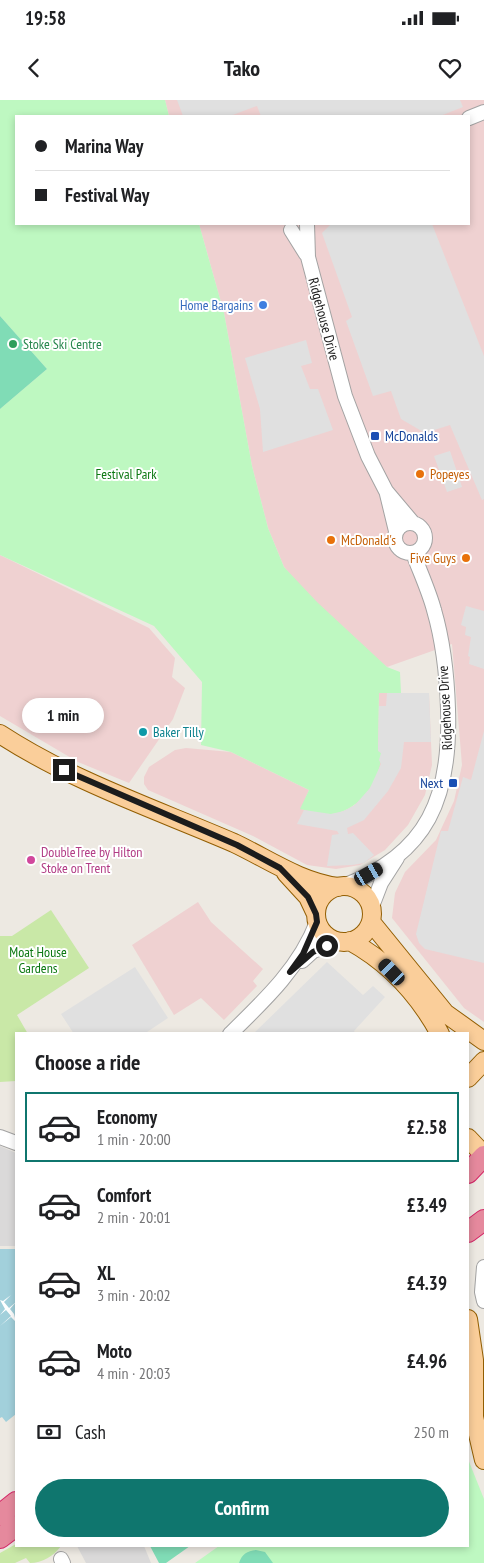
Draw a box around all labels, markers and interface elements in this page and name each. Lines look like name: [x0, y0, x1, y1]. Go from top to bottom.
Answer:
text: 19:58: [25, 6, 66, 30]
icon: back: [20, 54, 48, 82]
text: Tako: [224, 54, 260, 82]
icon: heart: [436, 54, 464, 82]
text: Marina Way: [65, 134, 143, 158]
text: Festival Way: [65, 183, 149, 207]
street label: Ridgehouse Drive: [304, 276, 344, 363]
place label: Home Bargains: [180, 296, 253, 314]
marker: Home Bargains: [257, 299, 269, 311]
place label: Stoke Ski Centre: [23, 335, 102, 353]
marker: Stoke Ski Centre: [7, 338, 19, 350]
place label: McDonalds: [385, 427, 438, 445]
marker: McDonalds: [369, 430, 381, 442]
park label: Festival Park: [95, 465, 157, 483]
place label: Popeyes: [430, 465, 470, 483]
marker: Popeyes: [414, 468, 426, 480]
place label: McDonald's: [341, 531, 396, 549]
marker: McDonald's: [325, 534, 337, 546]
place label: Five Guys: [410, 549, 456, 567]
marker: Five Guys: [460, 552, 472, 564]
street label: Ridgehouse Drive: [434, 665, 456, 751]
callout: 1 min: [23, 698, 105, 732]
text: 1 min: [47, 705, 79, 725]
place label: Baker Tilly: [153, 723, 205, 741]
marker: Baker Tilly: [137, 726, 149, 738]
route end: [53, 759, 75, 781]
place label: Next: [420, 774, 443, 792]
marker: Next: [447, 777, 459, 789]
place label: DoubleTree by Hilton Stoke on Trent: [41, 843, 142, 877]
marker: DoubleTree by Hilton Stoke on Trent: [25, 854, 37, 866]
car: [352, 860, 385, 888]
route start: [316, 935, 338, 957]
park label: Moat House Gardens: [9, 943, 67, 977]
car: [376, 956, 407, 988]
text: Choose a ride: [35, 1048, 140, 1076]
icon: car: [37, 1105, 82, 1150]
text: Economy: [97, 1105, 157, 1129]
text: £2.58: [407, 1115, 447, 1139]
text: 1 min · 20:00: [97, 1129, 171, 1149]
icon: car: [37, 1183, 82, 1228]
text: Comfort: [97, 1183, 151, 1207]
text: £3.49: [407, 1193, 447, 1217]
text: 2 min · 20:01: [97, 1207, 171, 1227]
icon: car: [37, 1261, 82, 1306]
text: XL: [97, 1261, 115, 1285]
text: £4.39: [407, 1271, 447, 1295]
text: 3 min · 20:02: [97, 1285, 171, 1305]
icon: car: [37, 1339, 82, 1384]
text: Moto: [97, 1339, 132, 1363]
text: £4.96: [407, 1349, 447, 1373]
text: 4 min · 20:03: [97, 1363, 171, 1383]
icon: cash: [35, 1418, 63, 1446]
text: Cash: [75, 1420, 106, 1444]
text: 250 m: [414, 1422, 449, 1442]
button: Confirm: [35, 1479, 449, 1537]

